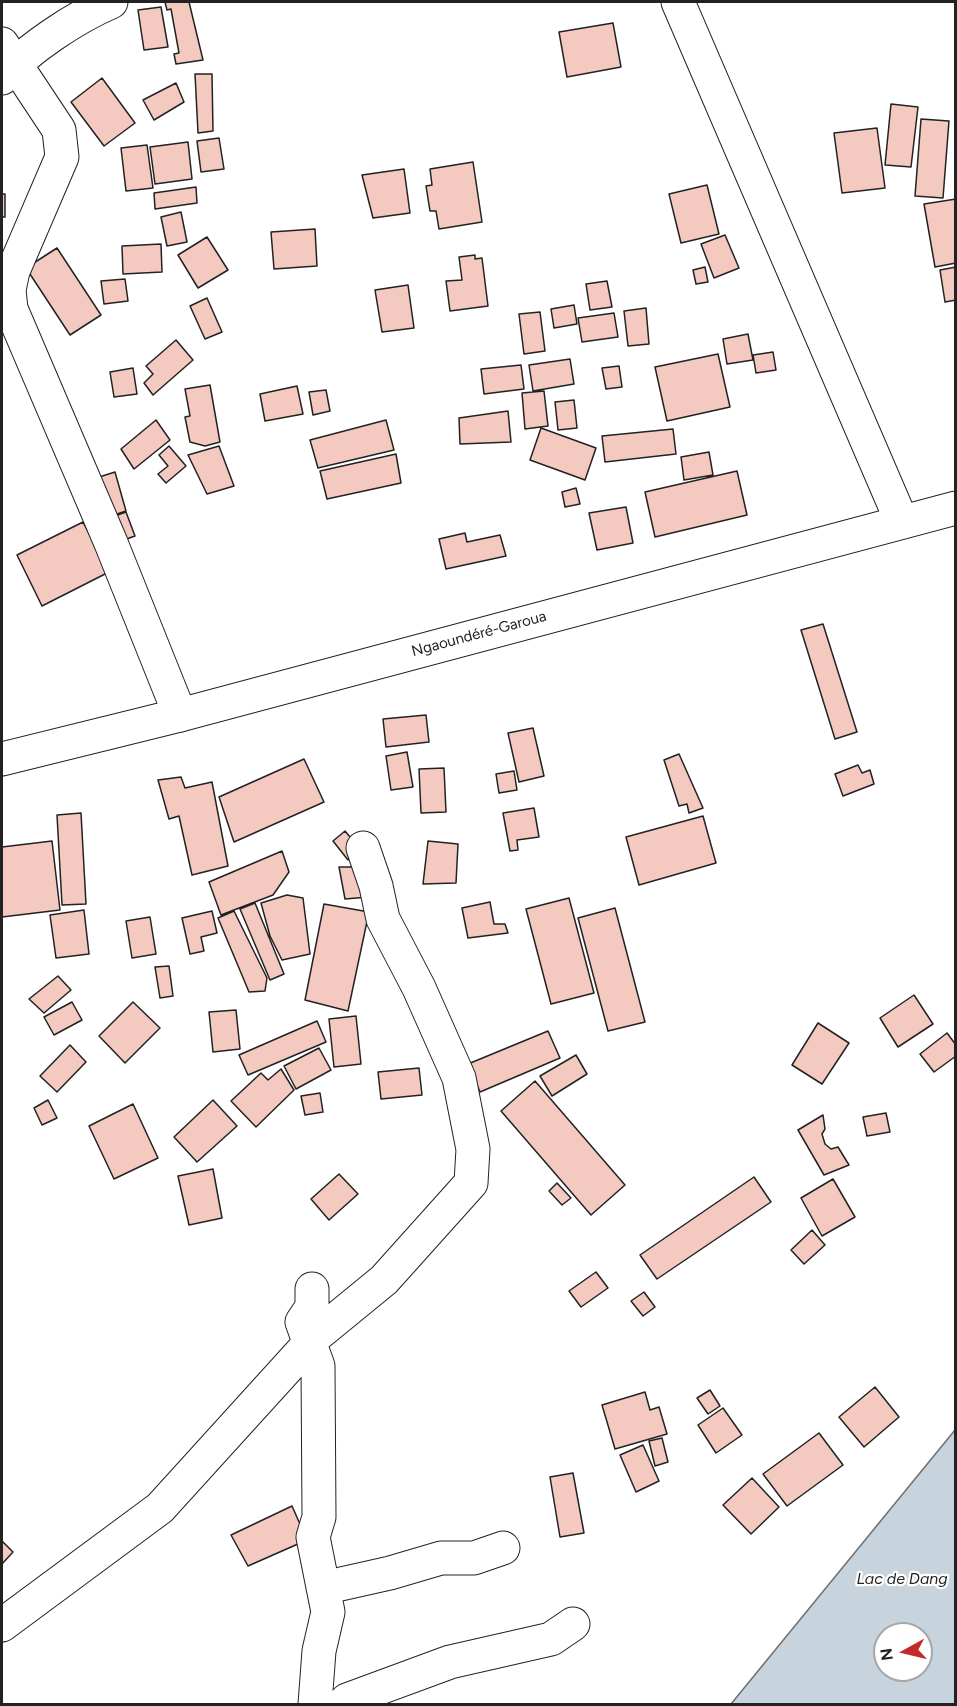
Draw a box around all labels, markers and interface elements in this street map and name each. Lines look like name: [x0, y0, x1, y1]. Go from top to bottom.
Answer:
street label: Ngaoundéré-Garoua: [410, 607, 548, 661]
water label: Lac de Dang: [856, 1569, 948, 1589]
north arrow: [873, 1622, 933, 1682]
text: N: [876, 1647, 897, 1662]

